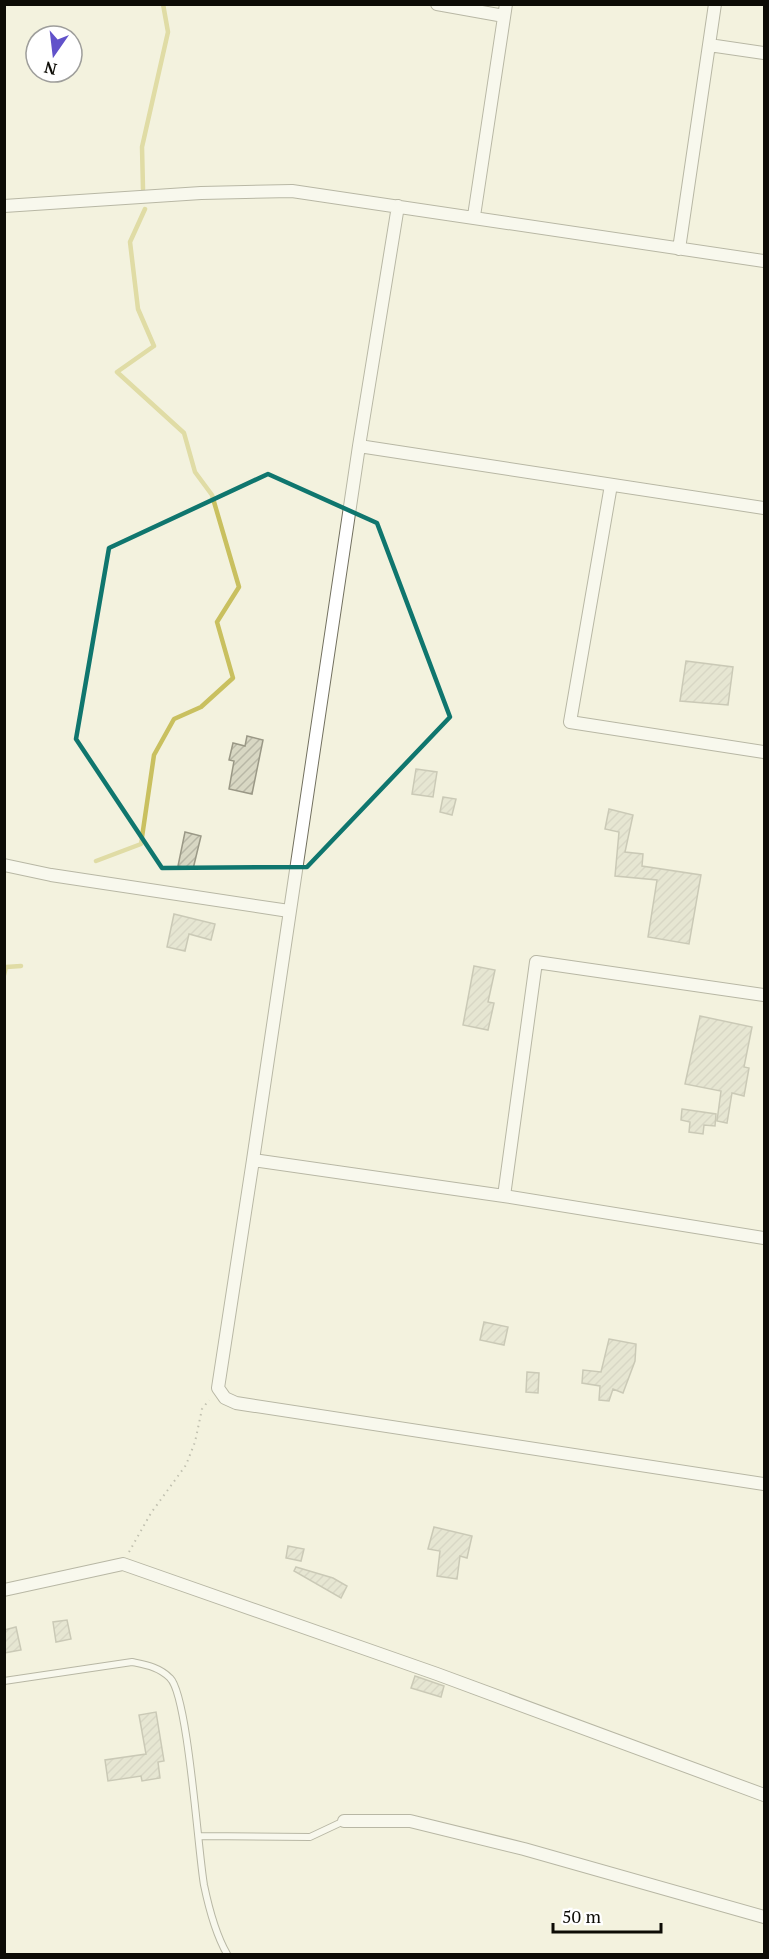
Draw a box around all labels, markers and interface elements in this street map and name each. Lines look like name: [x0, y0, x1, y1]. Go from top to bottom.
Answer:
north arrow: [24, 24, 84, 84]
text: N: [42, 56, 59, 81]
scale bar: [553, 1896, 661, 1934]
text: 50 m: [562, 1904, 602, 1928]

